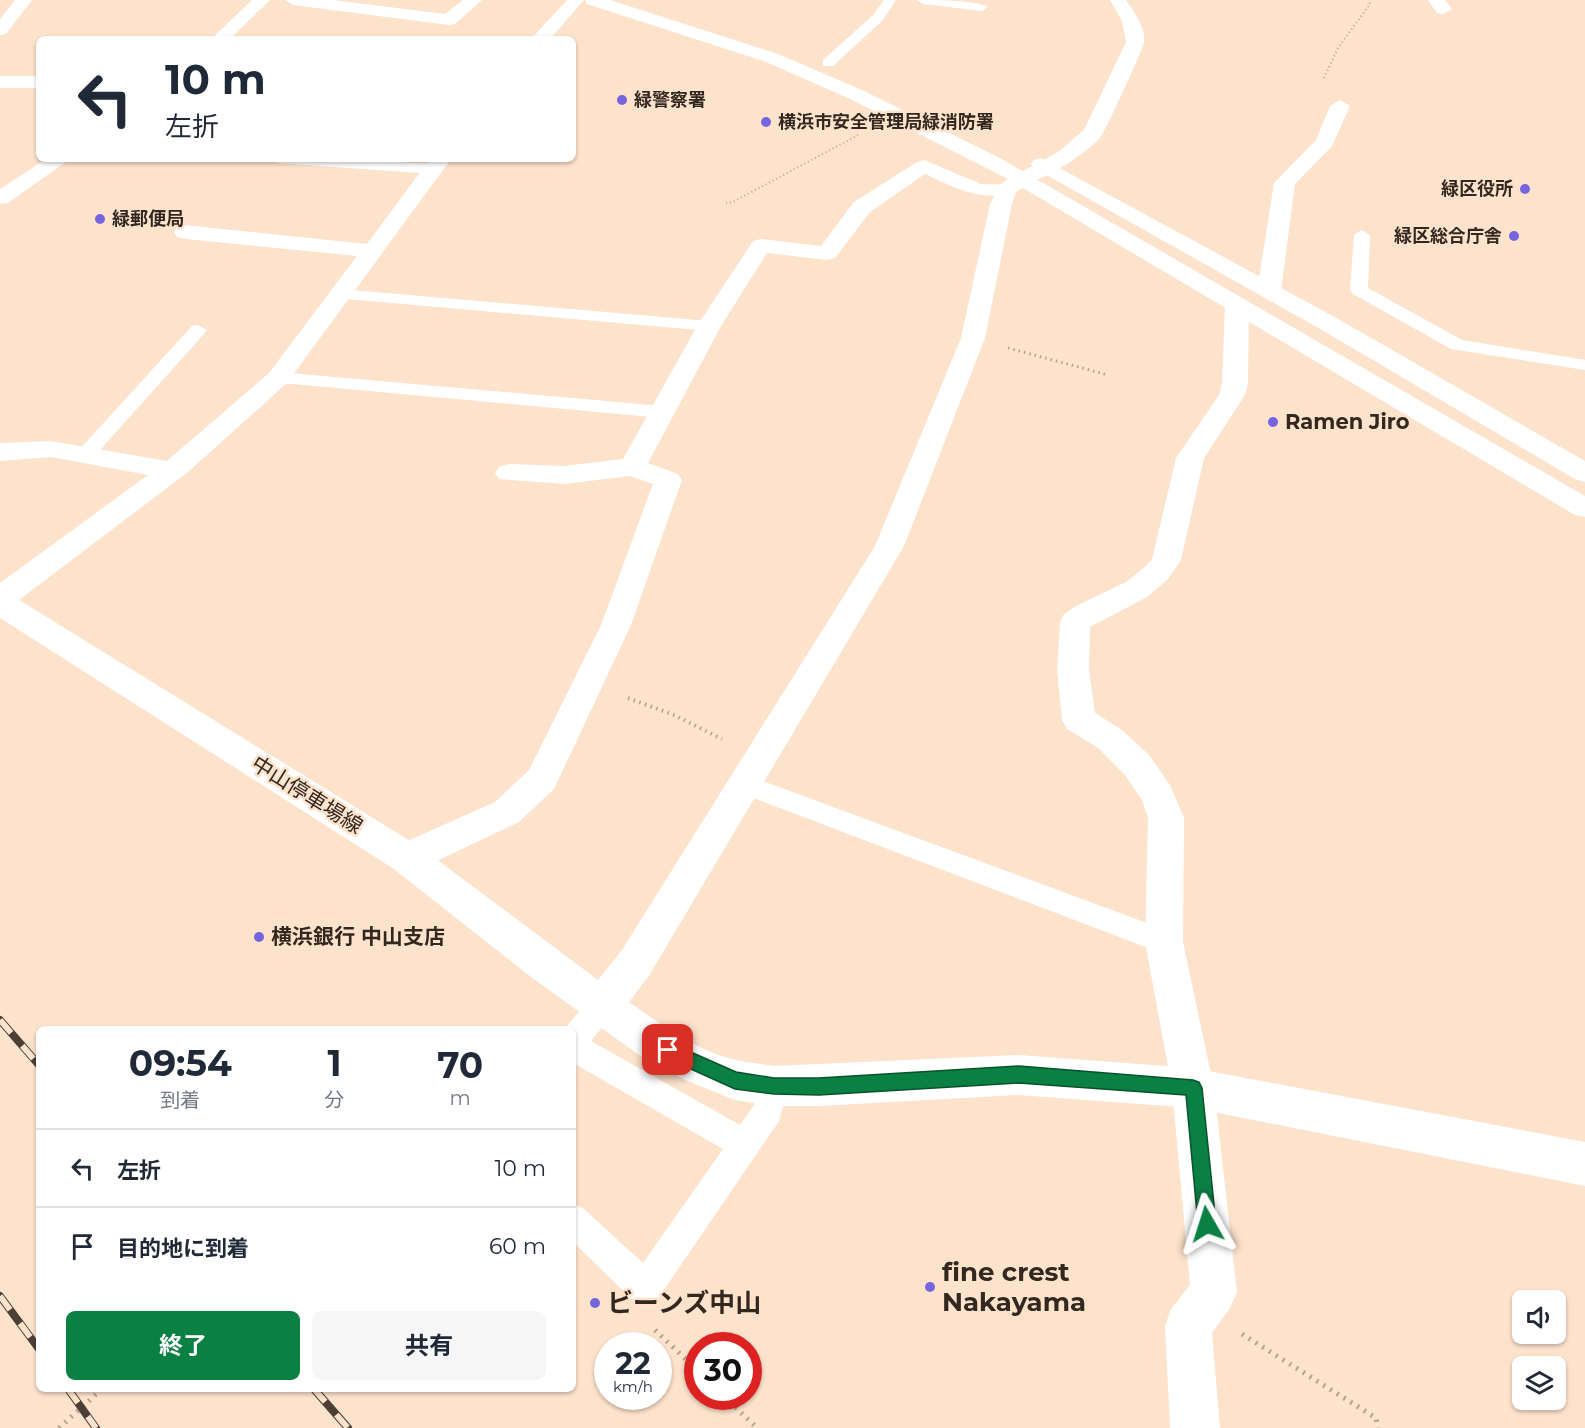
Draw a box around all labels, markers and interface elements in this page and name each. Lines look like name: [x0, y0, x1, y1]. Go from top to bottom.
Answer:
text: 10 m: [165, 53, 266, 105]
icon: left: [66, 60, 144, 138]
place label: 緑警察署: [634, 89, 706, 111]
marker: 緑警察署: [615, 93, 629, 107]
text: 左折: [165, 110, 219, 143]
place label: 横浜市安全管理局緑消防署: [778, 111, 994, 133]
marker: 横浜市安全管理局緑消防署: [759, 115, 773, 129]
place label: 緑区役所: [1441, 178, 1513, 200]
marker: 緑区役所: [1518, 182, 1532, 196]
place label: 緑郵便局: [112, 208, 184, 230]
marker: 緑郵便局: [93, 212, 107, 226]
place label: 緑区総合庁舎: [1394, 225, 1502, 247]
marker: 緑区総合庁舎: [1507, 229, 1521, 243]
place label: Ramen Jiro: [1285, 409, 1410, 434]
marker: Ramen Jiro: [1266, 415, 1280, 429]
street label: 中山停車場線: [247, 751, 367, 839]
place label: 横浜銀行 中山支店: [271, 924, 445, 949]
marker: 横浜銀行 中山支店: [252, 930, 266, 944]
pin: [642, 1024, 693, 1075]
icon: arrive: [651, 1033, 684, 1066]
text: 09:54: [129, 1041, 232, 1085]
text: 1: [327, 1041, 342, 1085]
text: 70: [437, 1043, 483, 1087]
text: m: [450, 1086, 471, 1110]
text: 到着: [160, 1088, 200, 1112]
text: 分: [324, 1088, 344, 1112]
icon: left: [66, 1152, 99, 1185]
text: 10 m: [494, 1155, 546, 1182]
text: 左折: [117, 1157, 161, 1184]
position arrow: [1175, 1192, 1239, 1256]
icon: arrive: [66, 1230, 99, 1263]
text: 60 m: [489, 1233, 546, 1260]
text: 目的地に到着: [117, 1235, 249, 1262]
place label: fine crest Nakayama: [942, 1256, 1086, 1318]
marker: fine crest Nakayama: [923, 1280, 937, 1294]
place label: ビーンズ中山: [607, 1287, 761, 1319]
map controls: [1512, 1290, 1566, 1410]
button: sound: [1512, 1290, 1566, 1344]
marker: ビーンズ中山: [588, 1296, 602, 1310]
button: 終了: [66, 1311, 300, 1380]
button: 共有: [312, 1311, 546, 1380]
speed limit sign: 30: [684, 1332, 762, 1410]
text: 22: [615, 1345, 651, 1382]
button: layers: [1512, 1356, 1566, 1410]
text: km/h: [613, 1377, 653, 1396]

